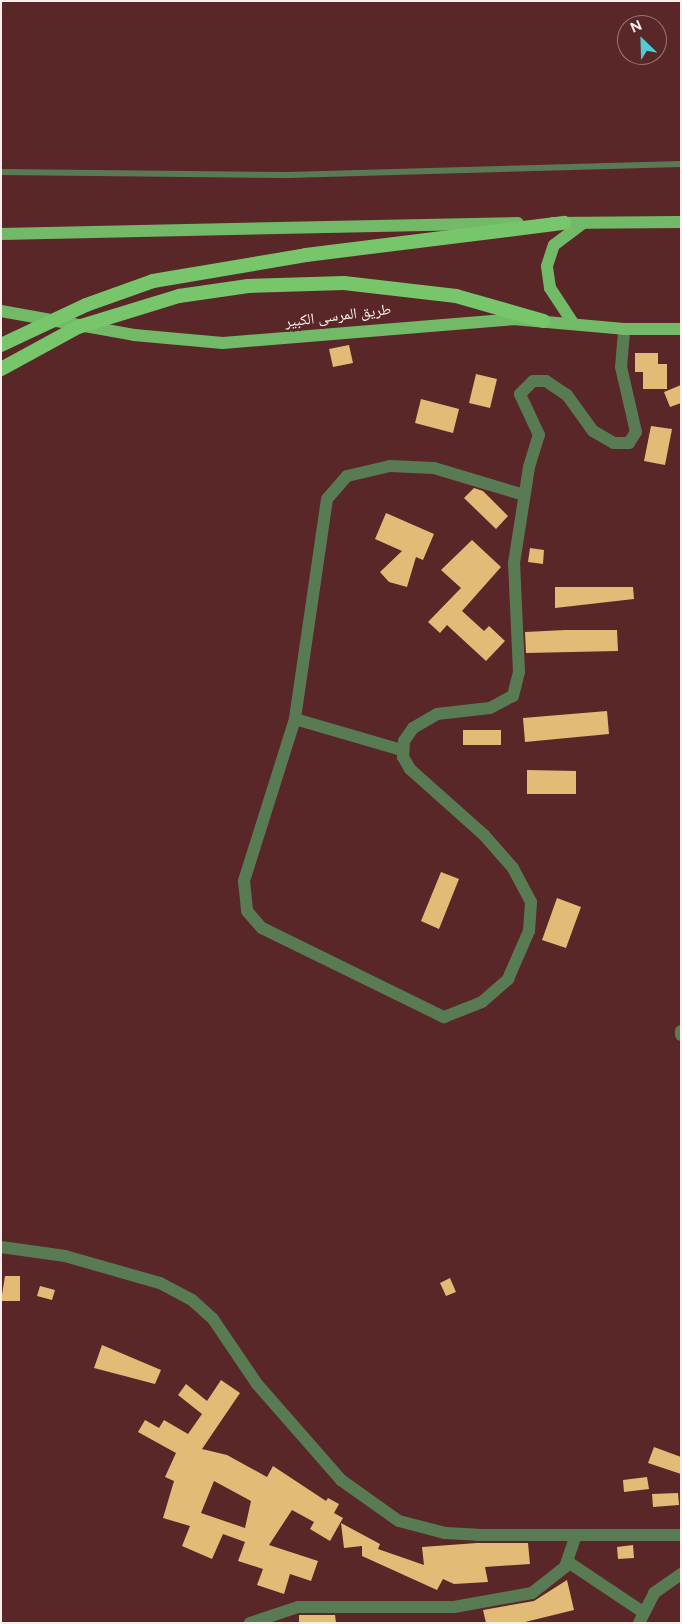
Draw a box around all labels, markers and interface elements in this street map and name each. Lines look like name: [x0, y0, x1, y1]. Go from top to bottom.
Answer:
north arrow: [617, 15, 667, 65]
text: N: [628, 17, 644, 37]
street label: طريق المرسى الكبير: [284, 301, 392, 331]

